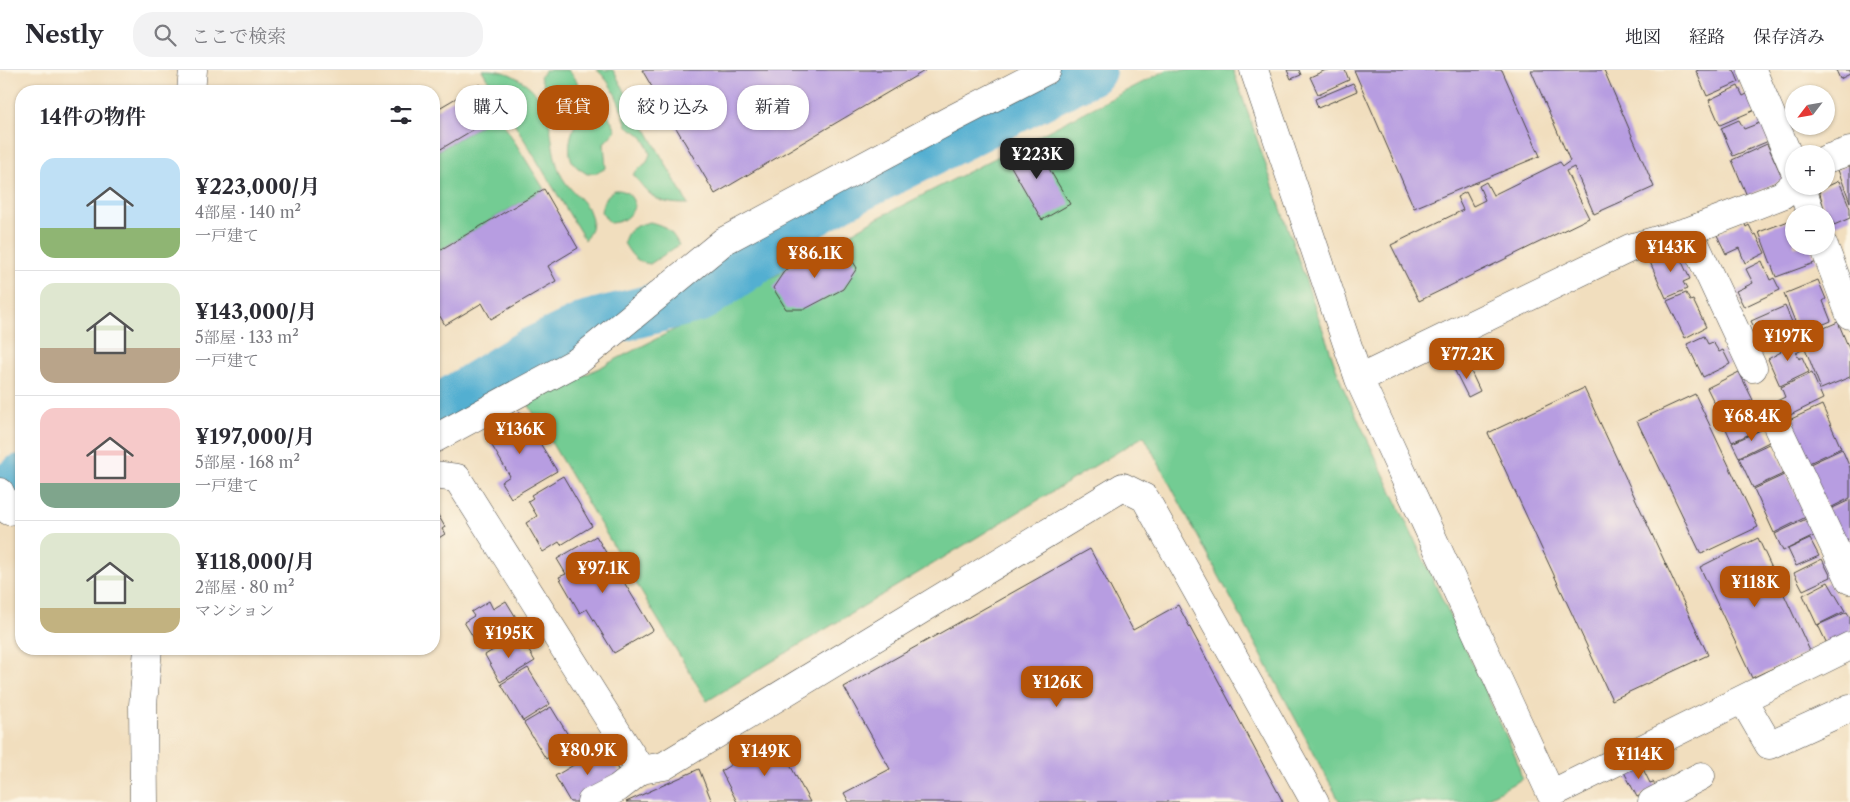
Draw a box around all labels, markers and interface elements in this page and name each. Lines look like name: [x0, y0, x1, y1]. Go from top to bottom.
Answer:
search box: [133, 12, 483, 57]
text: Nestly: [25, 20, 103, 49]
icon: search: [151, 21, 179, 49]
text: ここで検索: [191, 25, 286, 48]
text: 地図: [1625, 26, 1661, 48]
text: 経路: [1689, 26, 1725, 48]
text: 保存済み: [1753, 26, 1825, 48]
chip: 購入: [455, 85, 527, 130]
chip: 賃貸: [537, 85, 609, 130]
chip: 絞り込み: [619, 85, 727, 130]
chip: 新着: [737, 85, 809, 130]
north arrow: [1785, 85, 1835, 135]
map controls: [1785, 85, 1835, 255]
icon: filters: [387, 101, 415, 129]
text: 14件の物件: [40, 104, 146, 129]
pin: ¥223K: [1002, 138, 1072, 180]
text: ¥223K: [1011, 144, 1063, 164]
button: +: [1785, 145, 1835, 195]
text: ¥223,000/月: [195, 174, 320, 199]
icon: home: [80, 178, 140, 238]
text: 4部屋 · 140 m²: [195, 202, 301, 222]
button: −: [1785, 205, 1835, 255]
text: 一戸建て: [195, 225, 259, 245]
pin: ¥143K: [1636, 230, 1706, 273]
pin: ¥86.1K: [774, 236, 856, 279]
text: ¥143K: [1646, 237, 1696, 257]
text: ¥86.1K: [788, 243, 842, 263]
text: ¥143,000/月: [195, 299, 317, 324]
icon: home: [80, 303, 140, 363]
pin: ¥197K: [1753, 320, 1823, 362]
text: ¥197K: [1764, 326, 1812, 346]
text: 5部屋 · 133 m²: [195, 327, 299, 347]
pin: ¥77.2K: [1426, 338, 1508, 380]
text: ¥77.2K: [1440, 344, 1494, 364]
text: 一戸建て: [195, 350, 259, 370]
pin: ¥68.4K: [1711, 400, 1793, 442]
text: ¥68.4K: [1723, 406, 1781, 426]
pin: ¥136K: [485, 412, 555, 455]
text: ¥136K: [495, 419, 545, 439]
text: ¥197,000/月: [195, 424, 315, 449]
icon: home: [80, 428, 140, 488]
text: 5部屋 · 168 m²: [195, 452, 300, 472]
text: 一戸建て: [195, 475, 259, 495]
text: ¥118,000/月: [195, 549, 315, 574]
pin: ¥97.1K: [562, 552, 644, 594]
icon: home: [80, 553, 140, 613]
text: ¥97.1K: [577, 558, 629, 578]
pin: ¥118K: [1720, 566, 1790, 608]
text: ¥118K: [1731, 572, 1779, 592]
text: 2部屋 · 80 m²: [195, 577, 295, 597]
text: マンション: [195, 600, 274, 620]
pin: ¥195K: [474, 616, 544, 659]
text: ¥195K: [484, 623, 534, 643]
pin: ¥126K: [1022, 666, 1092, 708]
text: ¥126K: [1032, 672, 1082, 692]
pin: ¥80.9K: [547, 734, 629, 776]
pin: ¥149K: [730, 734, 800, 777]
pin: ¥114K: [1604, 738, 1674, 780]
text: ¥80.9K: [559, 740, 617, 760]
text: ¥149K: [740, 741, 790, 761]
text: ¥114K: [1615, 744, 1663, 764]

